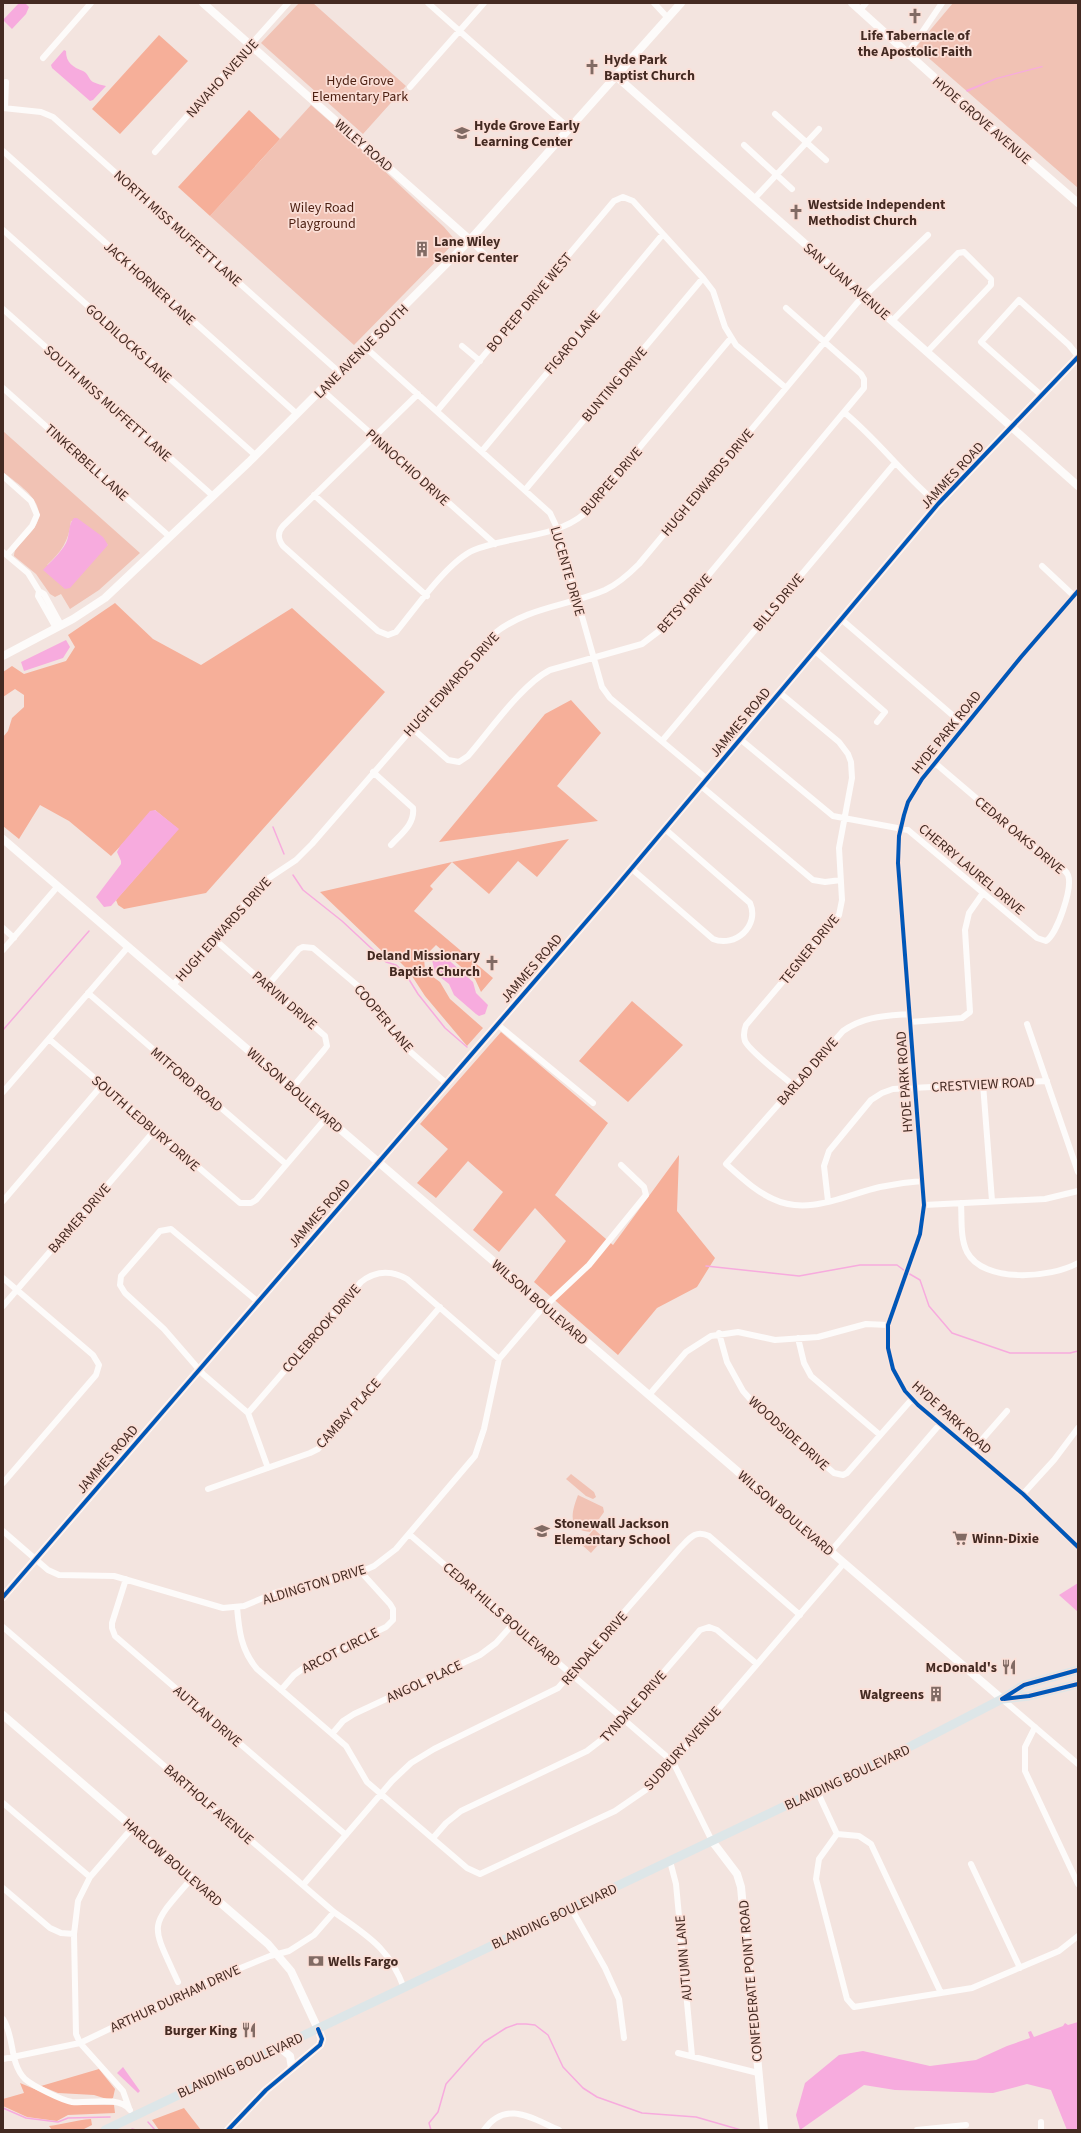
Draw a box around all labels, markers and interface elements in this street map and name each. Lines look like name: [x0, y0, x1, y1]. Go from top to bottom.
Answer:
church icon: Life Tabernacle of the Apostolic Faith: [906, 7, 924, 25]
place label: Life Tabernacle of the Apostolic Faith: [858, 26, 972, 62]
street label: NAVAHO AVENUE: [182, 35, 264, 122]
place label: Hyde Park Baptist Church: [604, 50, 695, 86]
church icon: Hyde Park Baptist Church: [583, 58, 601, 76]
park label: Hyde Grove Elementary Park: [312, 71, 408, 107]
street label: HYDE GROVE AVENUE: [928, 72, 1035, 169]
street label: WILEY ROAD: [330, 115, 397, 177]
place label: Hyde Grove Early Learning Center: [474, 116, 581, 152]
school or university icon: Hyde Grove Early Learning Center: [453, 124, 471, 142]
street label: NORTH MISS MUFFETT LANE: [109, 166, 246, 292]
place label: Westside Independent Methodist Church: [808, 195, 946, 231]
park label: Wiley Road Playground: [288, 198, 356, 234]
church icon: Westside Independent Methodist Church: [787, 203, 805, 221]
place label: Lane Wiley Senior Center: [434, 232, 519, 268]
street label: JACK HORNER LANE: [99, 237, 200, 331]
street label: SAN JUAN AVENUE: [799, 238, 894, 325]
building icon: Lane Wiley Senior Center: [413, 240, 431, 258]
street label: BO PEEP DRIVE WEST: [482, 248, 578, 357]
street label: GOLDILOCKS LANE: [81, 300, 176, 388]
street label: LANE AVENUE SOUTH: [310, 300, 413, 403]
street label: FIGARO LANE: [540, 306, 605, 379]
street label: SOUTH MISS MUFFETT LANE: [39, 341, 176, 467]
street label: BUNTING DRIVE: [577, 343, 652, 427]
street label: TINKERBELL LANE: [40, 420, 133, 506]
street label: PINNOCHIO DRIVE: [361, 425, 454, 511]
street label: HUGH EDWARDS DRIVE: [657, 425, 759, 541]
street label: JAMMES ROAD: [916, 438, 989, 514]
street label: BURPEE DRIVE: [576, 443, 647, 521]
street label: LUCENTE DRIVE: [545, 524, 589, 618]
street label: BETSY DRIVE: [652, 569, 717, 638]
street label: BILLS DRIVE: [748, 569, 809, 636]
street label: HUGH EDWARDS DRIVE: [399, 628, 504, 741]
street label: JAMMES ROAD: [706, 683, 776, 762]
street label: HYDE PARK ROAD: [907, 687, 987, 778]
street label: CEDAR OAKS DRIVE: [970, 792, 1069, 879]
street label: CHERRY LAUREL DRIVE: [914, 819, 1029, 920]
street label: HUGH EDWARDS DRIVE: [171, 873, 276, 986]
street label: TEGNER DRIVE: [775, 910, 844, 989]
street label: JAMMES ROAD: [496, 930, 567, 1008]
place label: Deland Missionary Baptist Church: [367, 946, 481, 982]
church icon: Deland Missionary Baptist Church: [483, 954, 501, 972]
street label: PARVIN DRIVE: [247, 967, 321, 1035]
street label: COOPER LANE: [349, 980, 418, 1057]
street label: HYDE PARK ROAD: [891, 1031, 919, 1133]
street label: BARLAD DRIVE: [772, 1033, 843, 1110]
street label: MITFORD ROAD: [146, 1043, 227, 1117]
street label: WILSON BOULEVARD: [242, 1043, 347, 1138]
street label: SOUTH LEDBURY DRIVE: [87, 1071, 204, 1176]
street label: CRESTVIEW ROAD: [931, 1072, 1035, 1098]
street label: JAMMES ROAD: [284, 1175, 355, 1253]
street label: BARMER DRIVE: [44, 1179, 116, 1258]
street label: WILSON BOULEVARD: [487, 1255, 592, 1350]
street label: COLEBROOK DRIVE: [278, 1280, 366, 1377]
street label: CAMBAY PLACE: [312, 1374, 386, 1453]
street label: HYDE PARK ROAD: [907, 1376, 996, 1459]
street label: WOODSIDE DRIVE: [743, 1392, 833, 1476]
street label: JAMMES ROAD: [72, 1421, 143, 1499]
street label: WILSON BOULEVARD: [733, 1466, 838, 1561]
place label: Stonewall Jackson Elementary School: [554, 1514, 670, 1550]
school or university icon: Stonewall Jackson Elementary School: [533, 1522, 551, 1540]
supermarket icon: Winn-Dixie: [951, 1529, 969, 1547]
place label: Winn-Dixie: [972, 1529, 1039, 1549]
street label: CEDAR HILLS BOULEVARD: [438, 1558, 565, 1672]
street label: ALDINGTON DRIVE: [260, 1560, 369, 1610]
street label: RENDALE DRIVE: [557, 1607, 633, 1690]
street label: ARCOT CIRCLE: [298, 1623, 383, 1679]
street label: ANGOL PLACE: [383, 1656, 466, 1708]
place label: McDonald's: [926, 1658, 997, 1678]
restaurant icon: McDonald's: [1000, 1658, 1018, 1676]
street label: TYNDALE DRIVE: [596, 1666, 672, 1747]
street label: AUTLAN DRIVE: [169, 1681, 246, 1752]
place label: Walgreens: [860, 1685, 924, 1705]
building icon: Walgreens: [927, 1685, 945, 1703]
street label: SUDBURY AVENUE: [639, 1702, 726, 1795]
street label: BLANDING BOULEVARD: [781, 1740, 913, 1816]
street label: BARTHOLF AVENUE: [159, 1760, 258, 1850]
street label: HARLOW BOULEVARD: [118, 1814, 226, 1912]
street label: BLANDING BOULEVARD: [488, 1879, 620, 1955]
street label: CONFEDERATE POINT ROAD: [734, 1899, 768, 2063]
street label: AUTUMN LANE: [670, 1914, 698, 2002]
bank icon: Wells Fargo: [307, 1952, 325, 1970]
place label: Wells Fargo: [328, 1952, 398, 1972]
street label: ARTHUR DURHAM DRIVE: [107, 1960, 244, 2038]
place label: Burger King: [164, 2021, 238, 2041]
restaurant icon: Burger King: [240, 2021, 258, 2039]
street label: BLANDING BOULEVARD: [174, 2028, 306, 2104]

